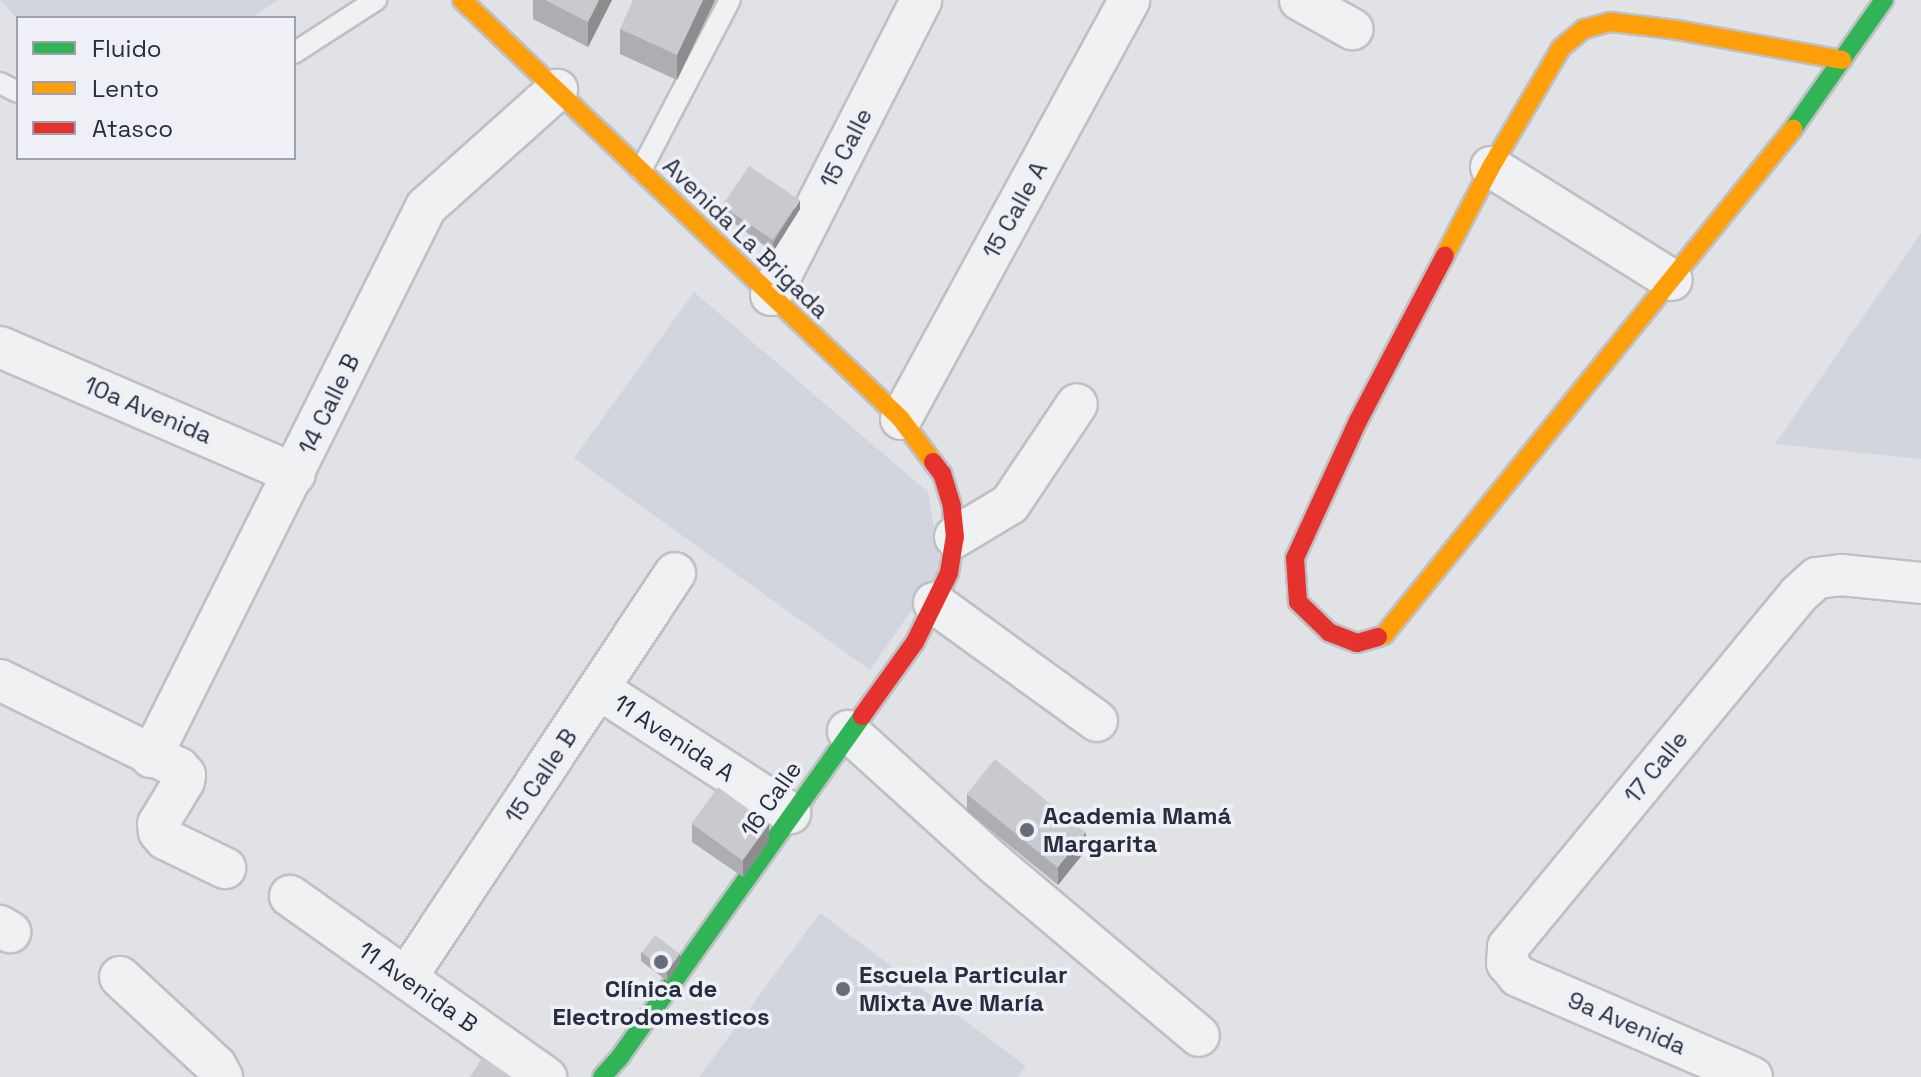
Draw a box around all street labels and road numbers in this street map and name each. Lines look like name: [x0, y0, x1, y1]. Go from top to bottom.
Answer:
street label: 15 Calle: [814, 103, 878, 193]
street label: Avenida La Brigada: [657, 151, 835, 325]
street label: 15 Calle A: [976, 156, 1054, 264]
street label: 14 Calle B: [292, 349, 366, 459]
street label: 10a Avenida: [80, 370, 216, 450]
street label: 11 Avenida A: [608, 688, 740, 788]
street label: 15 Calle B: [499, 723, 583, 829]
street label: 17 Calle: [1618, 725, 1694, 809]
street label: 16 Calle: [735, 755, 807, 843]
street label: 11 Avenida B: [353, 935, 483, 1039]
street label: 9a Avenida: [1563, 985, 1691, 1061]

